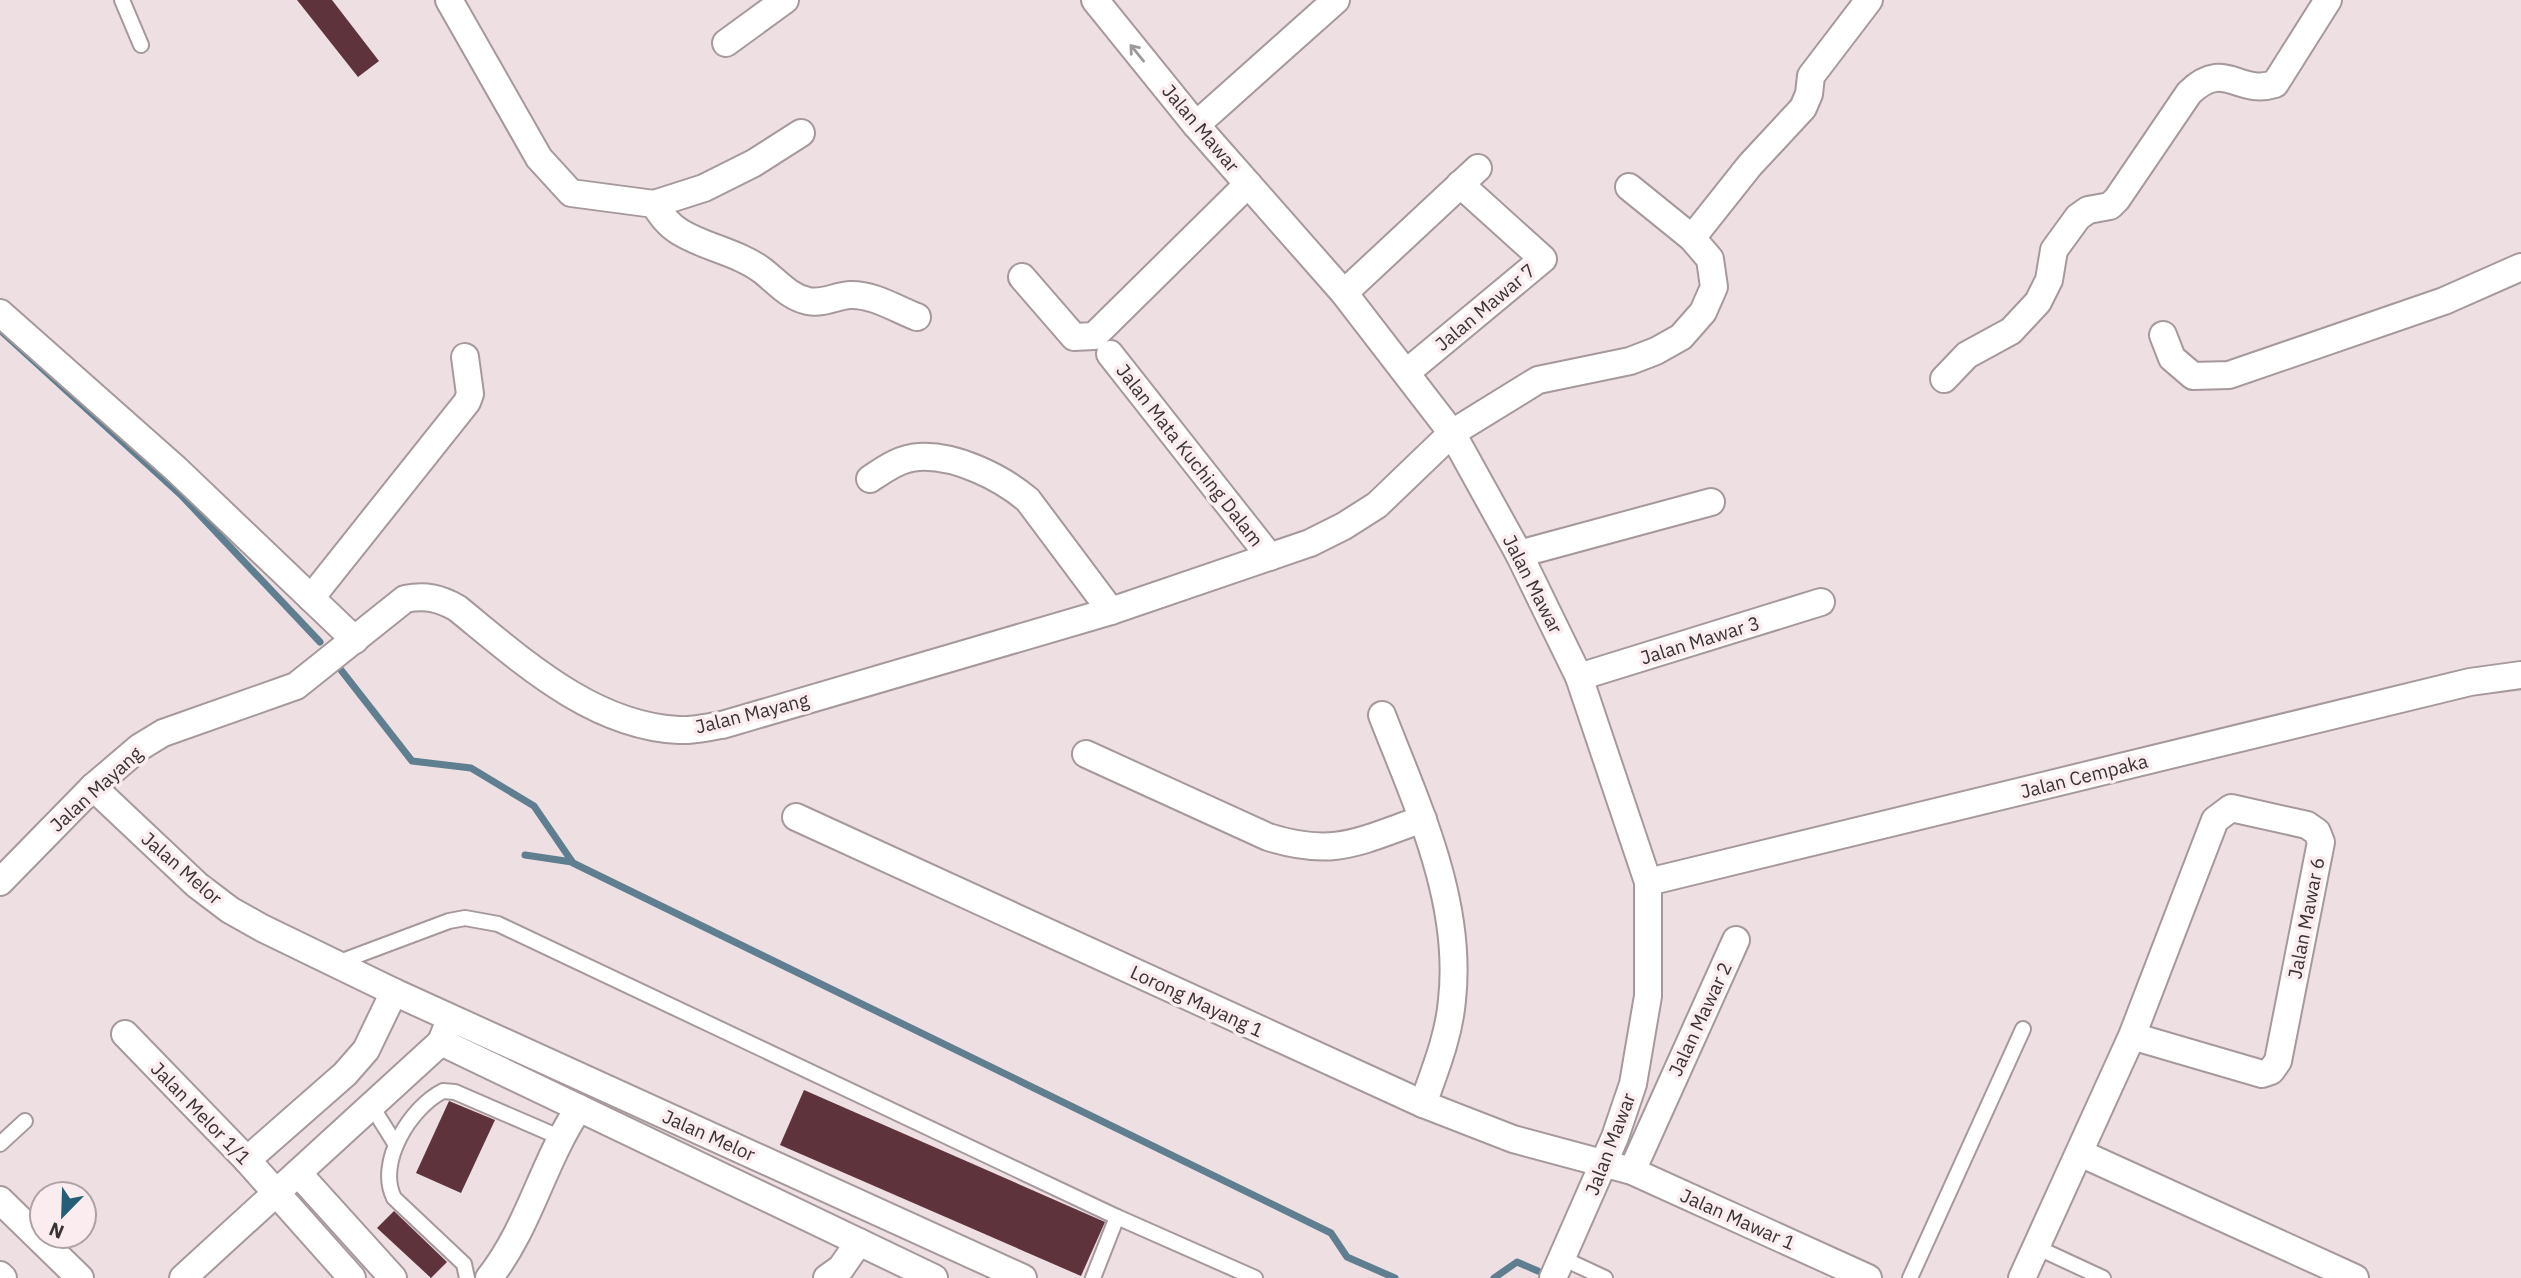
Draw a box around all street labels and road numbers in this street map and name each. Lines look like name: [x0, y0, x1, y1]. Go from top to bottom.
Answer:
street label: Jalan Mawar: [1157, 79, 1245, 177]
street label: Jalan Mawar 7: [1430, 258, 1540, 356]
street label: Jalan Mata Kuching Dalam: [1111, 359, 1269, 551]
street label: Jalan Mawar: [1498, 531, 1568, 637]
street label: Jalan Mawar 3: [1637, 610, 1763, 670]
street label: Jalan Mayang: [693, 687, 811, 739]
street label: Jalan Mayang: [45, 741, 147, 837]
street label: Jalan Cempaka: [2018, 749, 2150, 803]
street label: Jalan Melor: [137, 826, 227, 910]
street label: Jalan Mawar 6: [2282, 855, 2330, 981]
street label: Jalan Mawar 2: [1663, 958, 1737, 1080]
street label: Lorong Mayang 1: [1127, 960, 1267, 1042]
street label: Jalan Melor 1/1: [146, 1057, 256, 1169]
street label: Jalan Mawar: [1580, 1090, 1640, 1198]
street label: Jalan Melor: [659, 1104, 759, 1166]
street label: Jalan Mawar 1: [1677, 1183, 1799, 1255]

